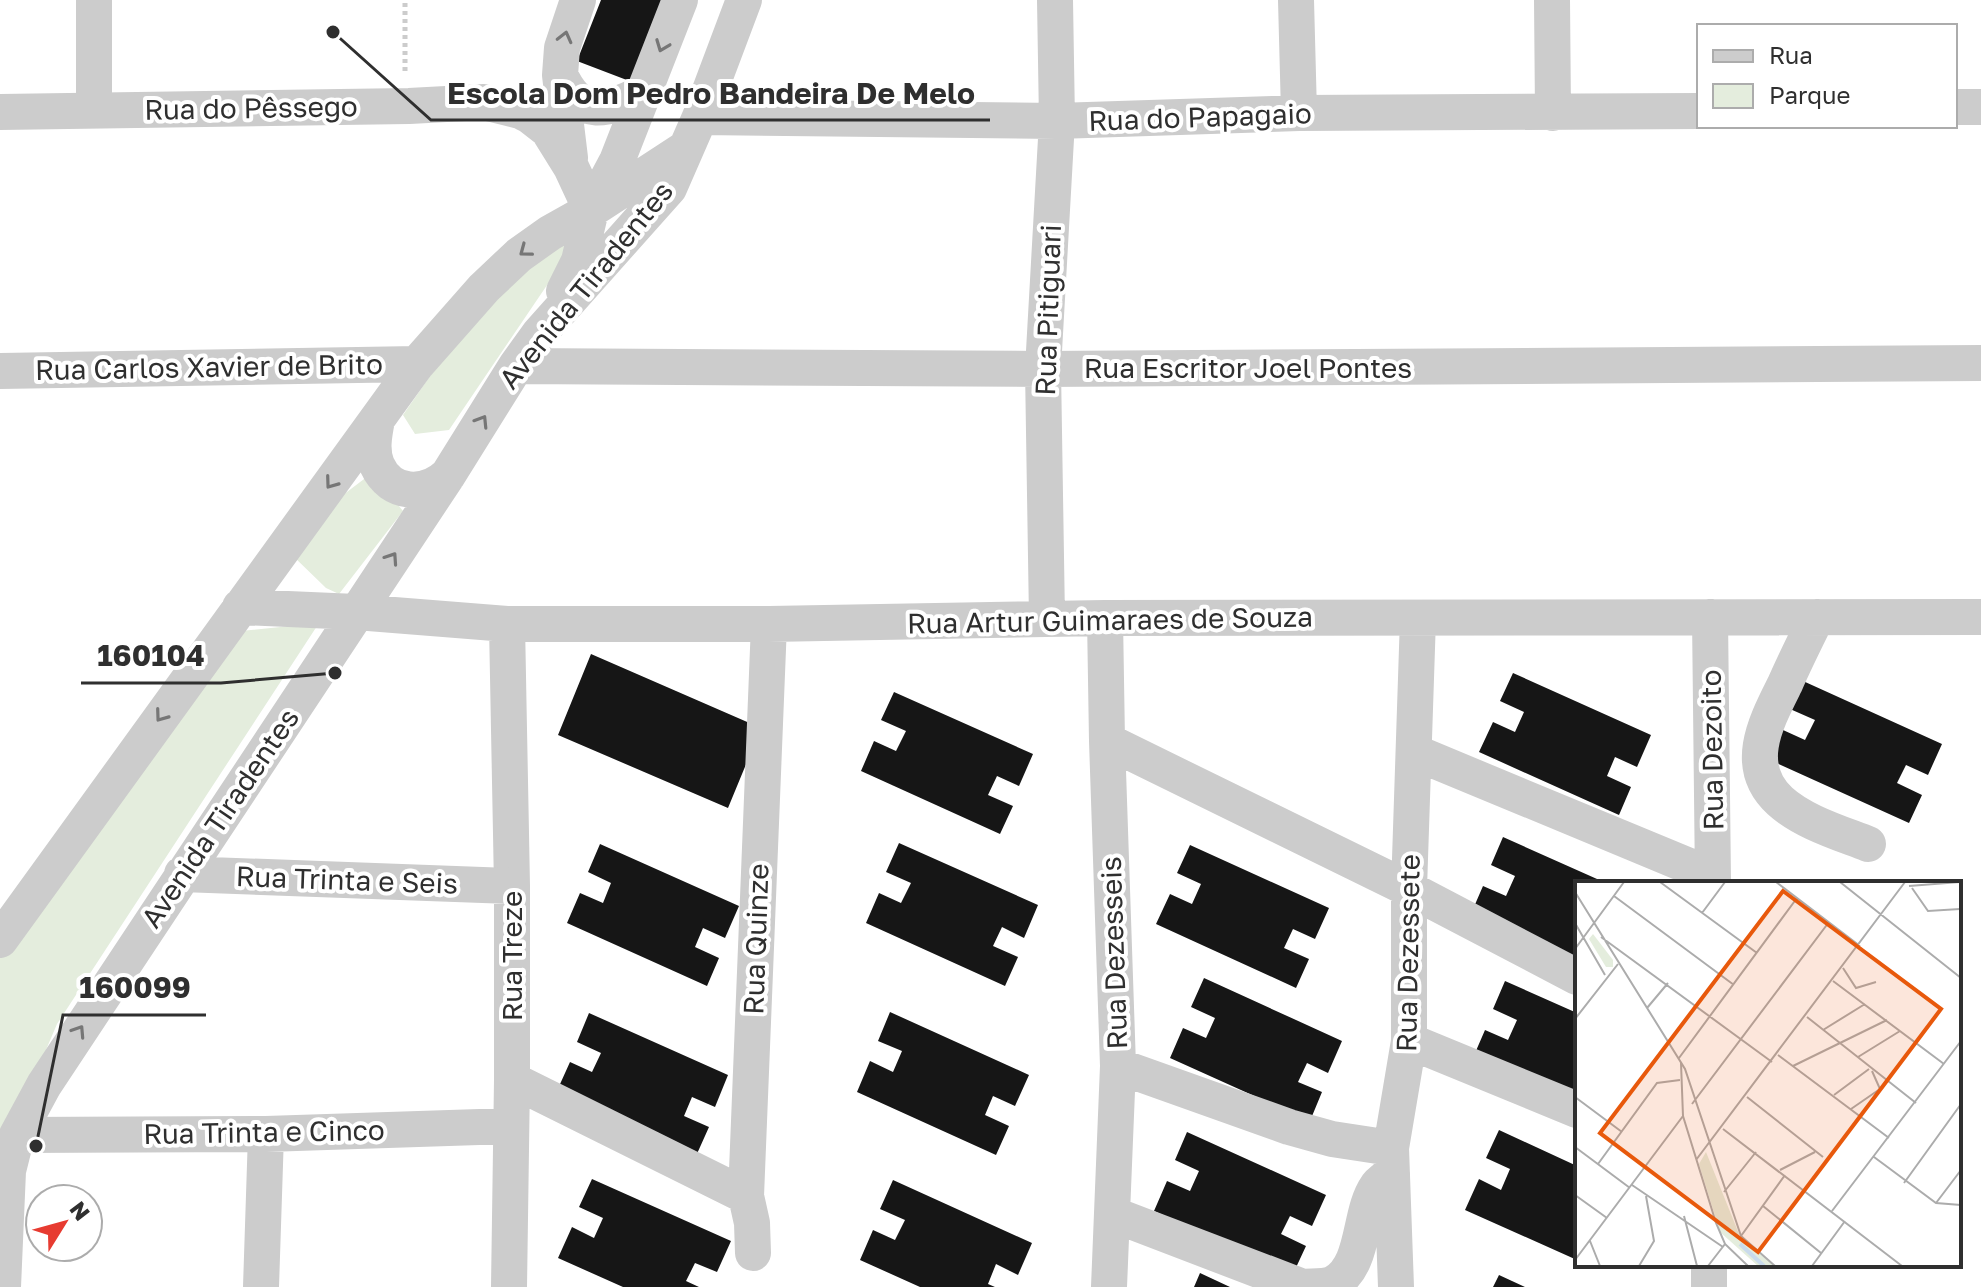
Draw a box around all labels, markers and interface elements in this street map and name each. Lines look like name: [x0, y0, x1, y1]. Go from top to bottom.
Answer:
legend: [1697, 24, 1957, 128]
one-way arrow: [556, 30, 573, 44]
one-way arrow: [655, 38, 672, 52]
text: Rua: [1769, 40, 1813, 69]
callout: Escola Dom Pedro Bandeira De Melo: [431, 66, 990, 120]
text: Escola Dom Pedro Bandeira De Melo: [447, 75, 975, 111]
text: Parque: [1769, 80, 1850, 109]
street label: Rua do Pêssego: [144, 89, 358, 126]
street label: Rua do Papagaio: [1088, 96, 1312, 137]
street label: Avenida Tiradentes: [492, 174, 679, 395]
street label: Rua Pitiguari: [1028, 224, 1067, 396]
one-way arrow: [519, 242, 534, 256]
street label: Rua Carlos Xavier de Brito: [35, 347, 383, 386]
street label: Rua Escritor Joel Pontes: [1084, 351, 1412, 384]
one-way arrow: [472, 415, 487, 430]
one-way arrow: [326, 474, 340, 489]
one-way arrow: [383, 552, 398, 567]
street label: Rua Artur Guimaraes de Souza: [907, 599, 1313, 640]
callout: 160104: [81, 629, 221, 683]
text: 160104: [97, 637, 205, 673]
street label: Rua Dezoito: [1694, 669, 1729, 831]
street label: Avenida Tiradentes: [134, 702, 305, 934]
one-way arrow: [156, 707, 171, 722]
street label: Rua Dezessete: [1389, 854, 1426, 1052]
street label: Rua Dezesseis: [1094, 856, 1133, 1050]
street label: Rua Trinta e Seis: [235, 859, 459, 900]
street label: Rua Quinze: [736, 863, 775, 1015]
inset map: [1575, 881, 1961, 1267]
street label: Rua Treze: [495, 891, 528, 1021]
callout: 160099: [63, 961, 206, 1015]
text: 160099: [79, 969, 191, 1005]
one-way arrow: [69, 1026, 84, 1040]
street label: Rua Trinta e Cinco: [143, 1113, 385, 1150]
north arrow: [24, 1183, 104, 1263]
text: N: [65, 1196, 96, 1225]

